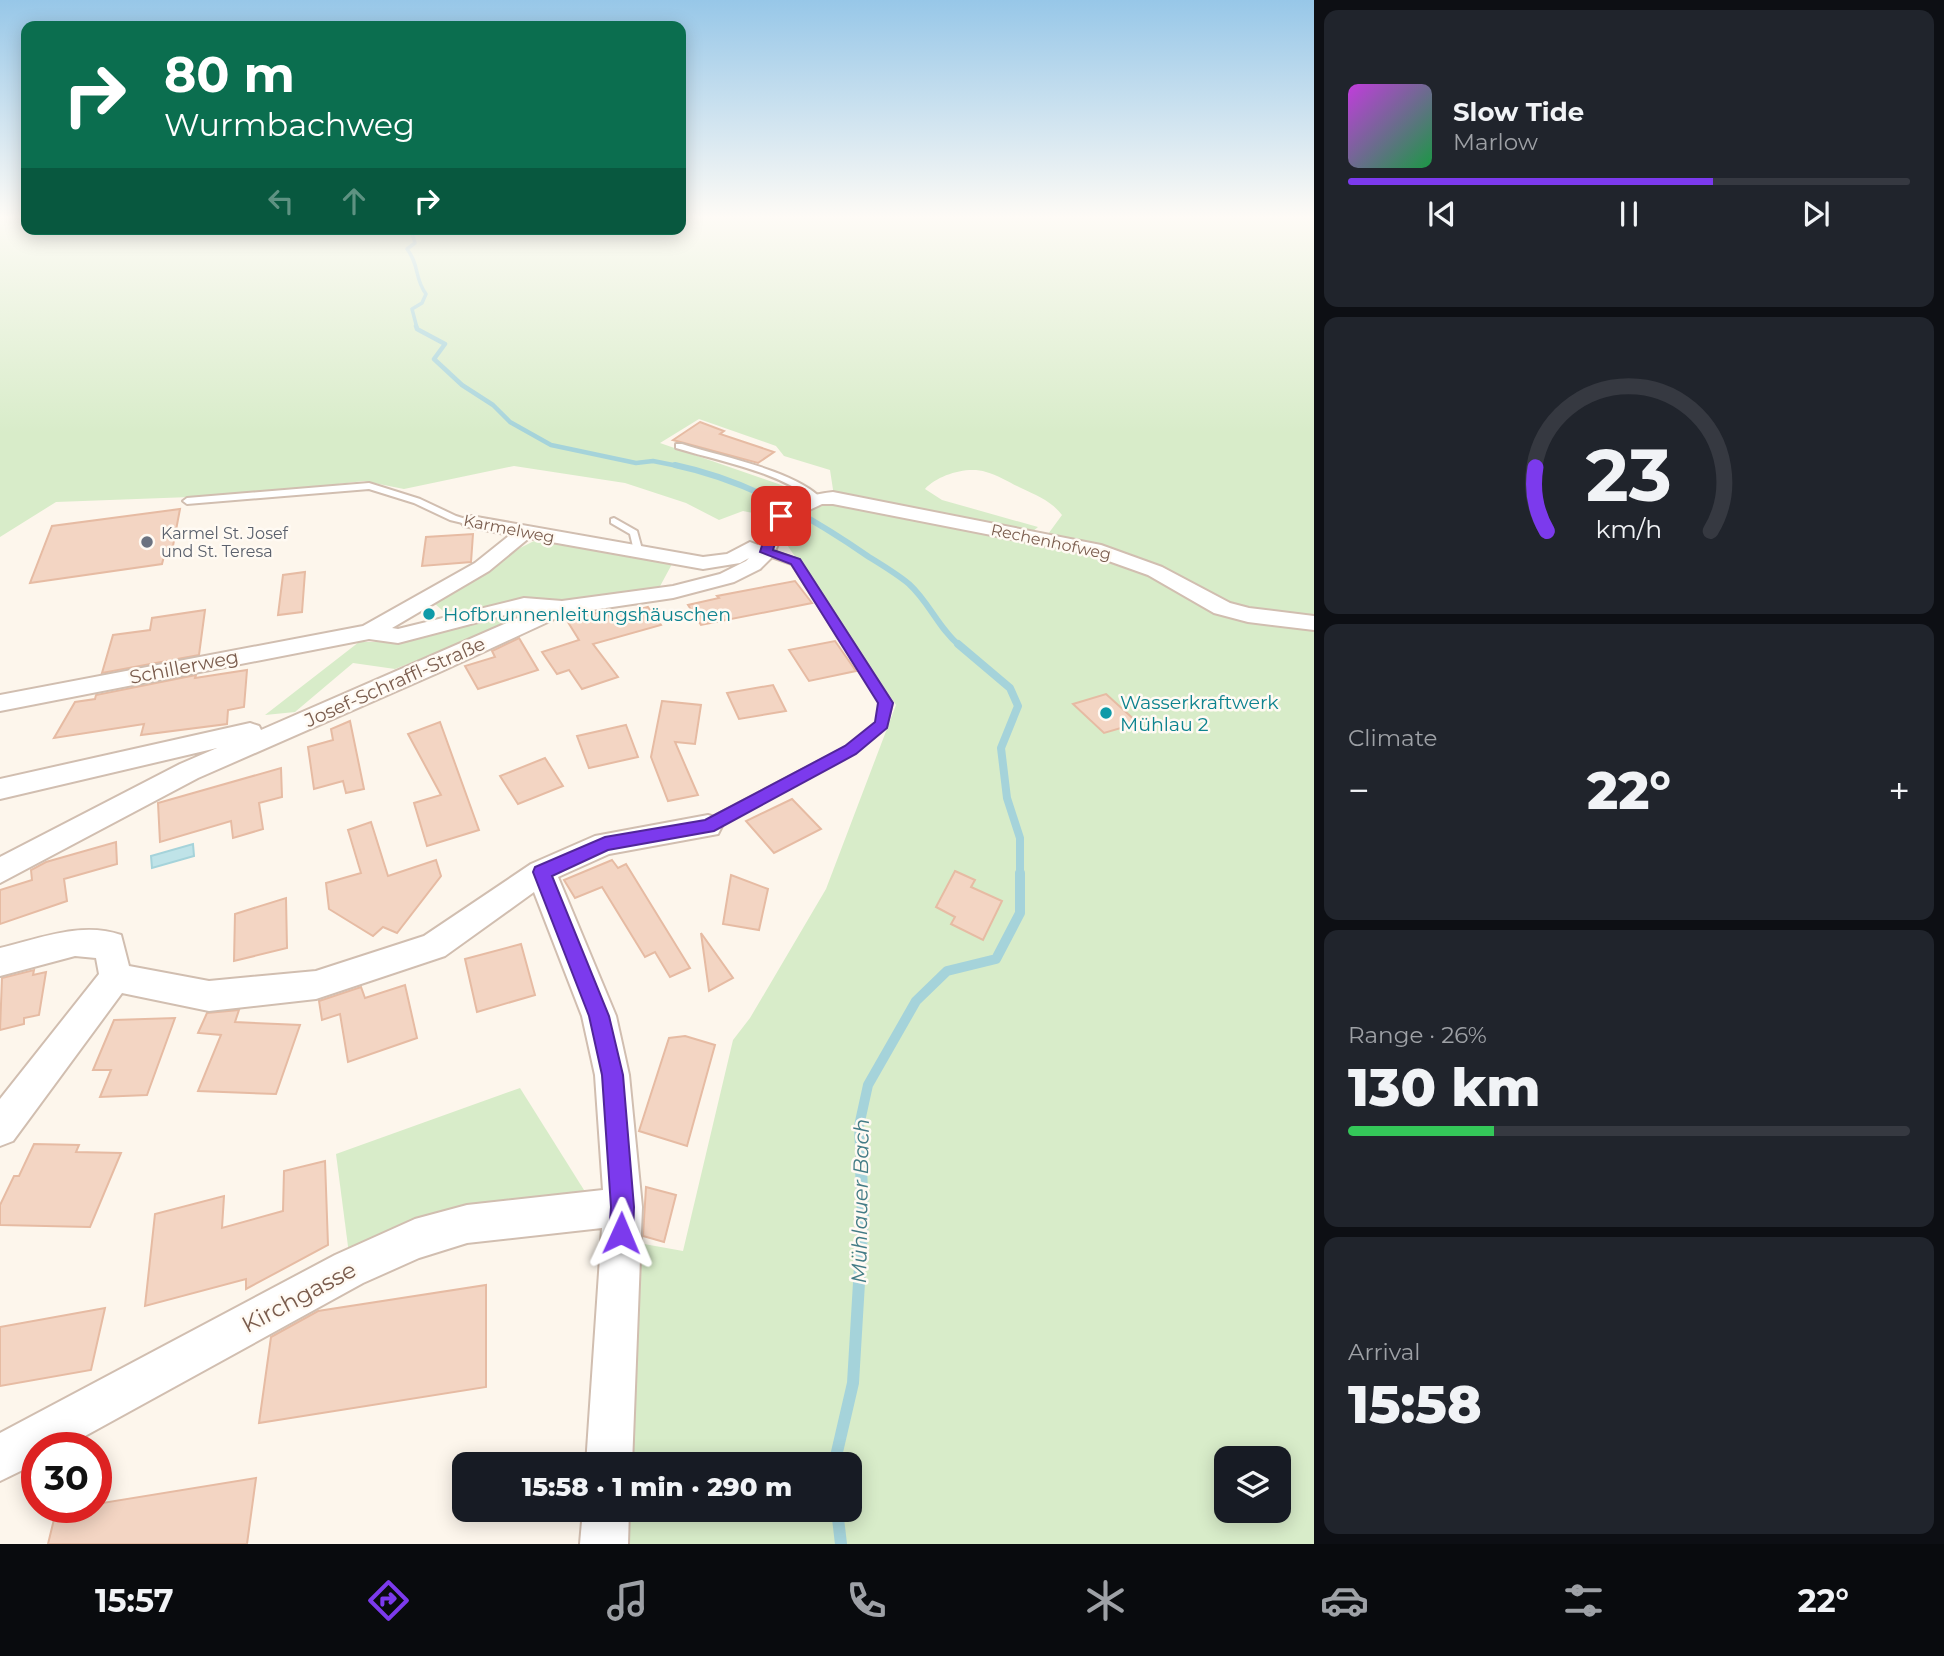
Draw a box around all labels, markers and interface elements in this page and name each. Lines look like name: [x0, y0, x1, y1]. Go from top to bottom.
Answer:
text: 80 m: [164, 45, 295, 104]
icon: right: [49, 49, 140, 140]
text: Slow Tide: [1453, 96, 1584, 128]
text: Wurmbachweg: [164, 105, 415, 144]
text: Marlow: [1453, 128, 1538, 156]
icon: left: [262, 182, 300, 220]
icon: ahead: [335, 182, 373, 220]
icon: right: [408, 182, 446, 220]
icon: previous: [1423, 195, 1461, 233]
icon: pause: [1610, 195, 1648, 233]
icon: next: [1797, 195, 1835, 233]
text: 23: [1586, 432, 1672, 520]
pin: [751, 486, 811, 546]
icon: arrive: [762, 497, 800, 535]
street label: Karmelweg: [462, 511, 556, 547]
text: km/h: [1596, 514, 1662, 544]
street label: Rechenhofweg: [989, 520, 1113, 564]
place label: Karmel St. Josef und St. Teresa: [161, 524, 289, 561]
marker: Karmel St. Josef und St. Teresa: [139, 534, 155, 550]
place label: Hofbrunnenleitungshäuschen: [443, 603, 731, 626]
marker: Hofbrunnenleitungshäuschen: [421, 606, 437, 622]
street label: Josef-Schraffl-Straße: [300, 632, 489, 733]
street label: Schillerweg: [127, 645, 241, 689]
place label: Wasserkraftwerk Mühlau 2: [1120, 691, 1279, 736]
marker: Wasserkraftwerk Mühlau 2: [1098, 705, 1114, 721]
text: Climate: [1348, 724, 1437, 752]
text: 22°: [1587, 759, 1671, 822]
text: −: [1348, 767, 1370, 814]
text: +: [1888, 767, 1910, 814]
text: Range · 26%: [1348, 1021, 1487, 1049]
text: 130 km: [1348, 1056, 1541, 1119]
water label: Mühlauer Bach: [846, 1118, 874, 1284]
position arrow: [584, 1196, 658, 1270]
street label: Kirchgasse: [237, 1255, 361, 1339]
text: Arrival: [1348, 1338, 1421, 1366]
text: 15:58: [1348, 1373, 1482, 1436]
speed limit sign: 30: [21, 1432, 112, 1523]
map controls: [1214, 1446, 1291, 1523]
button: layers: [1214, 1446, 1291, 1523]
text: 15:58 · 1 min · 290 m: [522, 1471, 792, 1503]
icon: directions: [364, 1576, 413, 1625]
icon: music: [603, 1576, 652, 1625]
icon: phone: [842, 1576, 891, 1625]
icon: climate: [1081, 1576, 1130, 1625]
icon: car: [1320, 1576, 1369, 1625]
icon: filters: [1559, 1576, 1608, 1625]
text: 15:57: [95, 1581, 174, 1620]
text: 22°: [1798, 1581, 1849, 1620]

